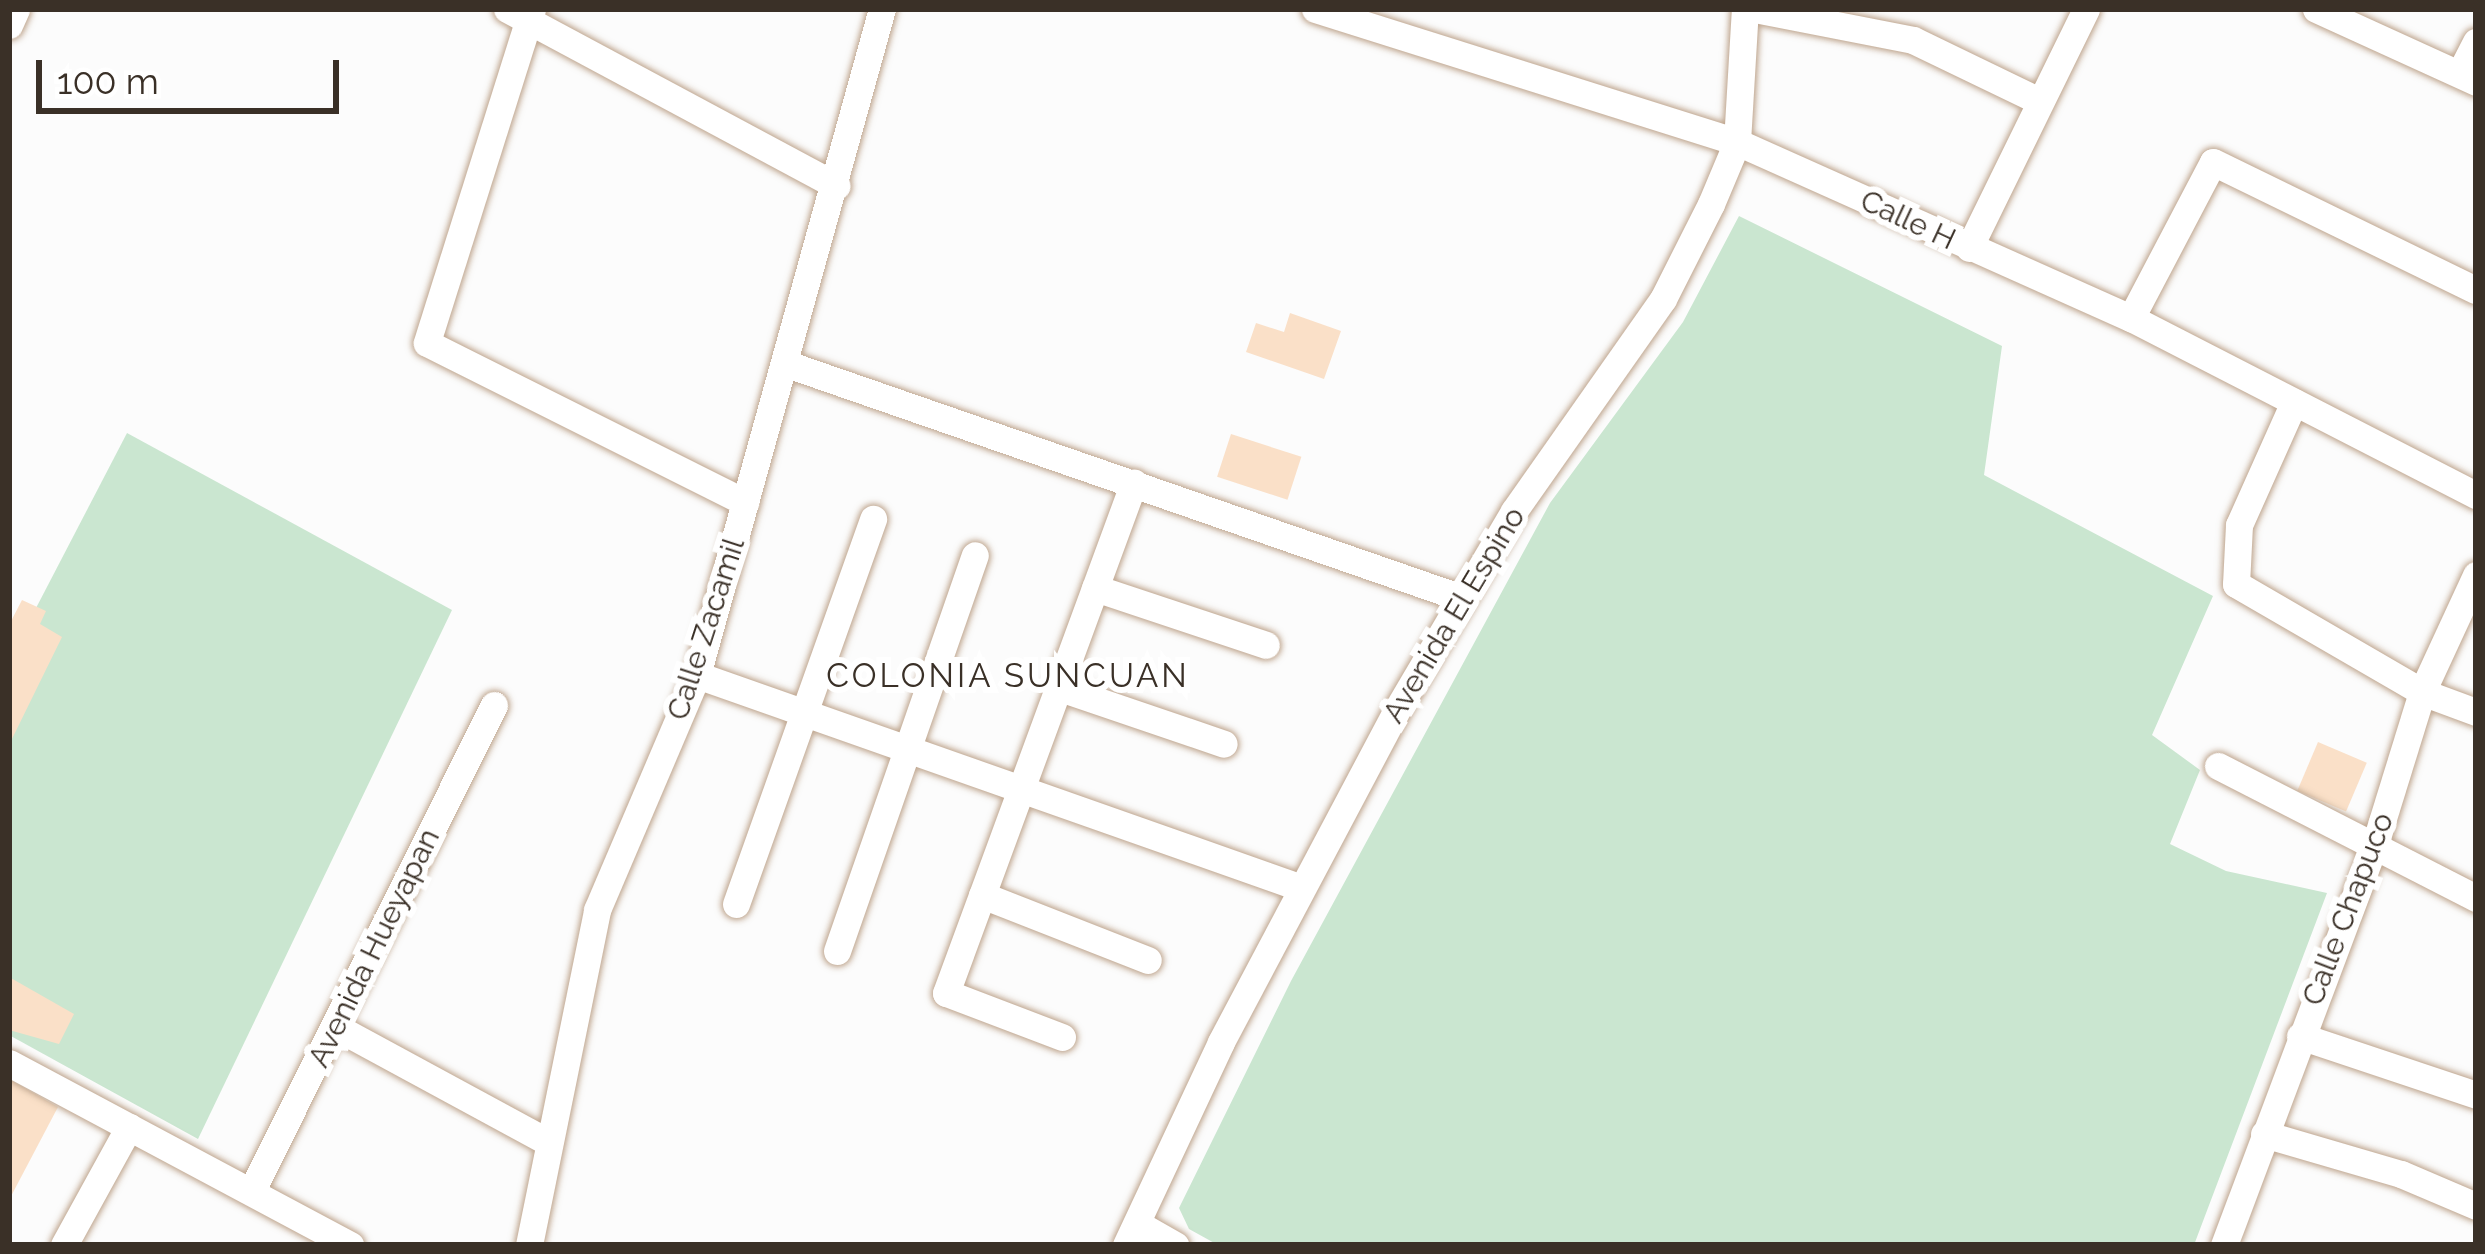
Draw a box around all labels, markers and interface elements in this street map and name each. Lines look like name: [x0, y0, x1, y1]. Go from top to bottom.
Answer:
scale bar: [42, 36, 345, 110]
text: 100 m: [57, 60, 159, 102]
street label: Calle H: [1855, 182, 1961, 258]
street label: Avenida El Espino: [1375, 500, 1533, 730]
street label: Calle Zacamil: [660, 534, 752, 724]
district label: COLONIA SUNCUAN: [826, 656, 1190, 696]
street label: Calle Chapuco: [2295, 808, 2401, 1010]
street label: Avenida Hueyapan: [301, 823, 447, 1073]

